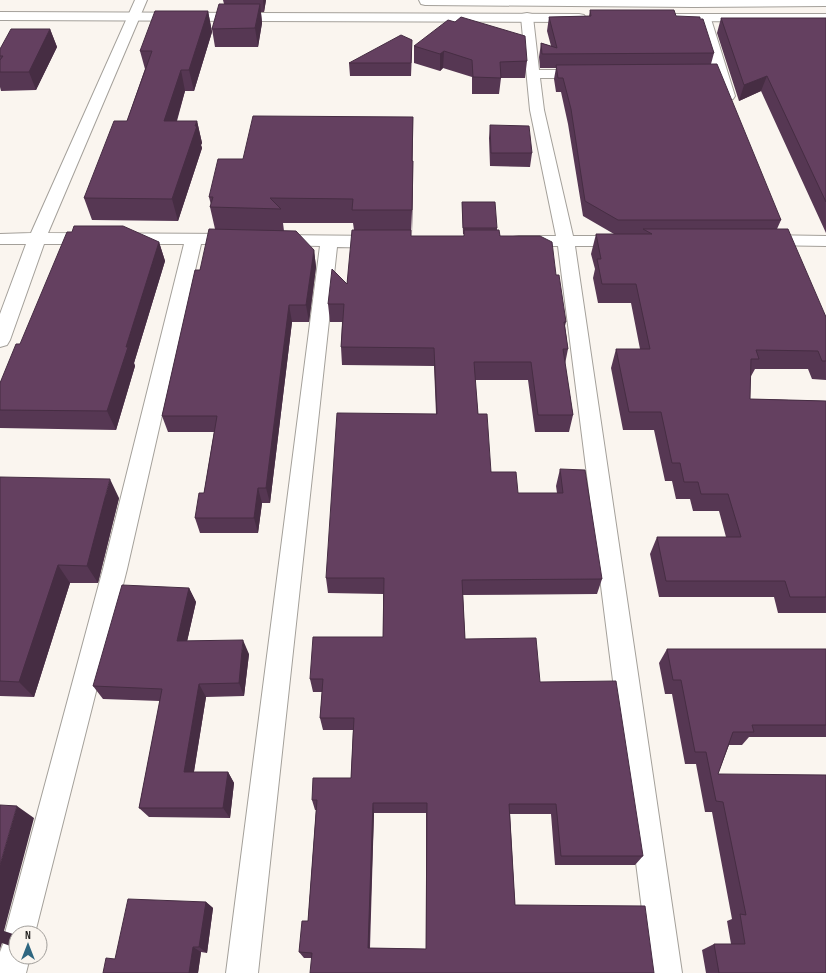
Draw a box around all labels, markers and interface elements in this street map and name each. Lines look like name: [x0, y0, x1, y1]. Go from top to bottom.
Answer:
north arrow: [8, 925, 48, 965]
text: N: [25, 929, 31, 942]

